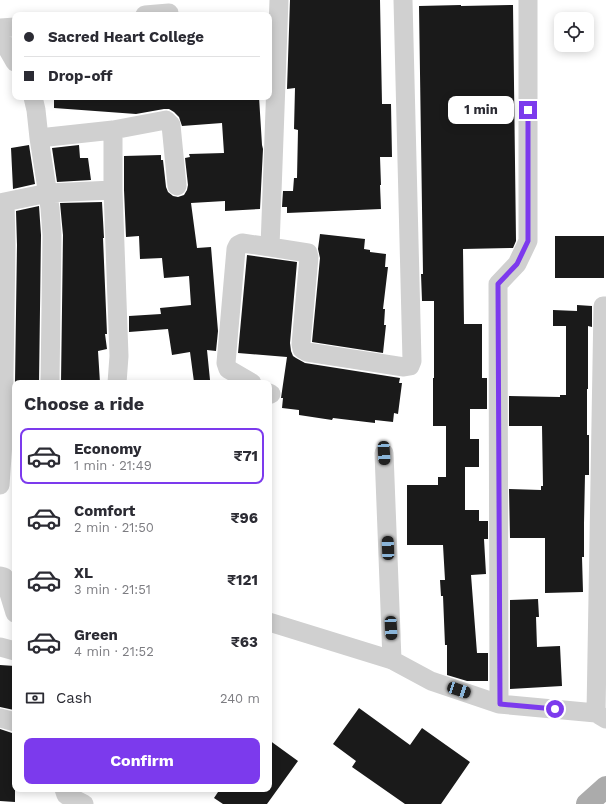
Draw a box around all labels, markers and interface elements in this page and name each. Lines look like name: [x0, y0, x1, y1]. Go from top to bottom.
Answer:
map controls: [554, 12, 594, 52]
button: locate: [554, 12, 594, 52]
text: Sacred Heart College: [48, 28, 204, 46]
text: Drop-off: [48, 67, 113, 85]
callout: 1 min: [448, 96, 514, 124]
route end: [519, 101, 537, 119]
text: 1 min: [464, 102, 498, 117]
text: Choose a ride: [24, 393, 144, 414]
icon: car: [26, 438, 62, 474]
text: Economy: [74, 440, 141, 458]
car: [377, 441, 391, 465]
text: ₹71: [233, 447, 258, 465]
text: 1 min · 21:49: [74, 458, 152, 473]
icon: car: [26, 500, 62, 536]
text: Comfort: [74, 502, 135, 520]
text: ₹96: [231, 509, 258, 527]
text: 2 min · 21:50: [74, 520, 154, 535]
car: [382, 536, 394, 560]
icon: car: [26, 562, 62, 598]
text: XL: [74, 564, 93, 582]
text: ₹121: [227, 571, 258, 589]
text: 3 min · 21:51: [74, 582, 151, 597]
car: [384, 616, 398, 640]
icon: car: [26, 624, 62, 660]
text: Green: [74, 626, 118, 644]
text: ₹63: [231, 633, 258, 651]
text: 4 min · 21:52: [74, 644, 154, 659]
car: [446, 680, 472, 700]
icon: cash: [24, 687, 46, 709]
text: Cash: [56, 689, 92, 707]
text: 240 m: [220, 691, 260, 706]
route start: [546, 700, 564, 718]
button: Confirm: [24, 738, 260, 784]

